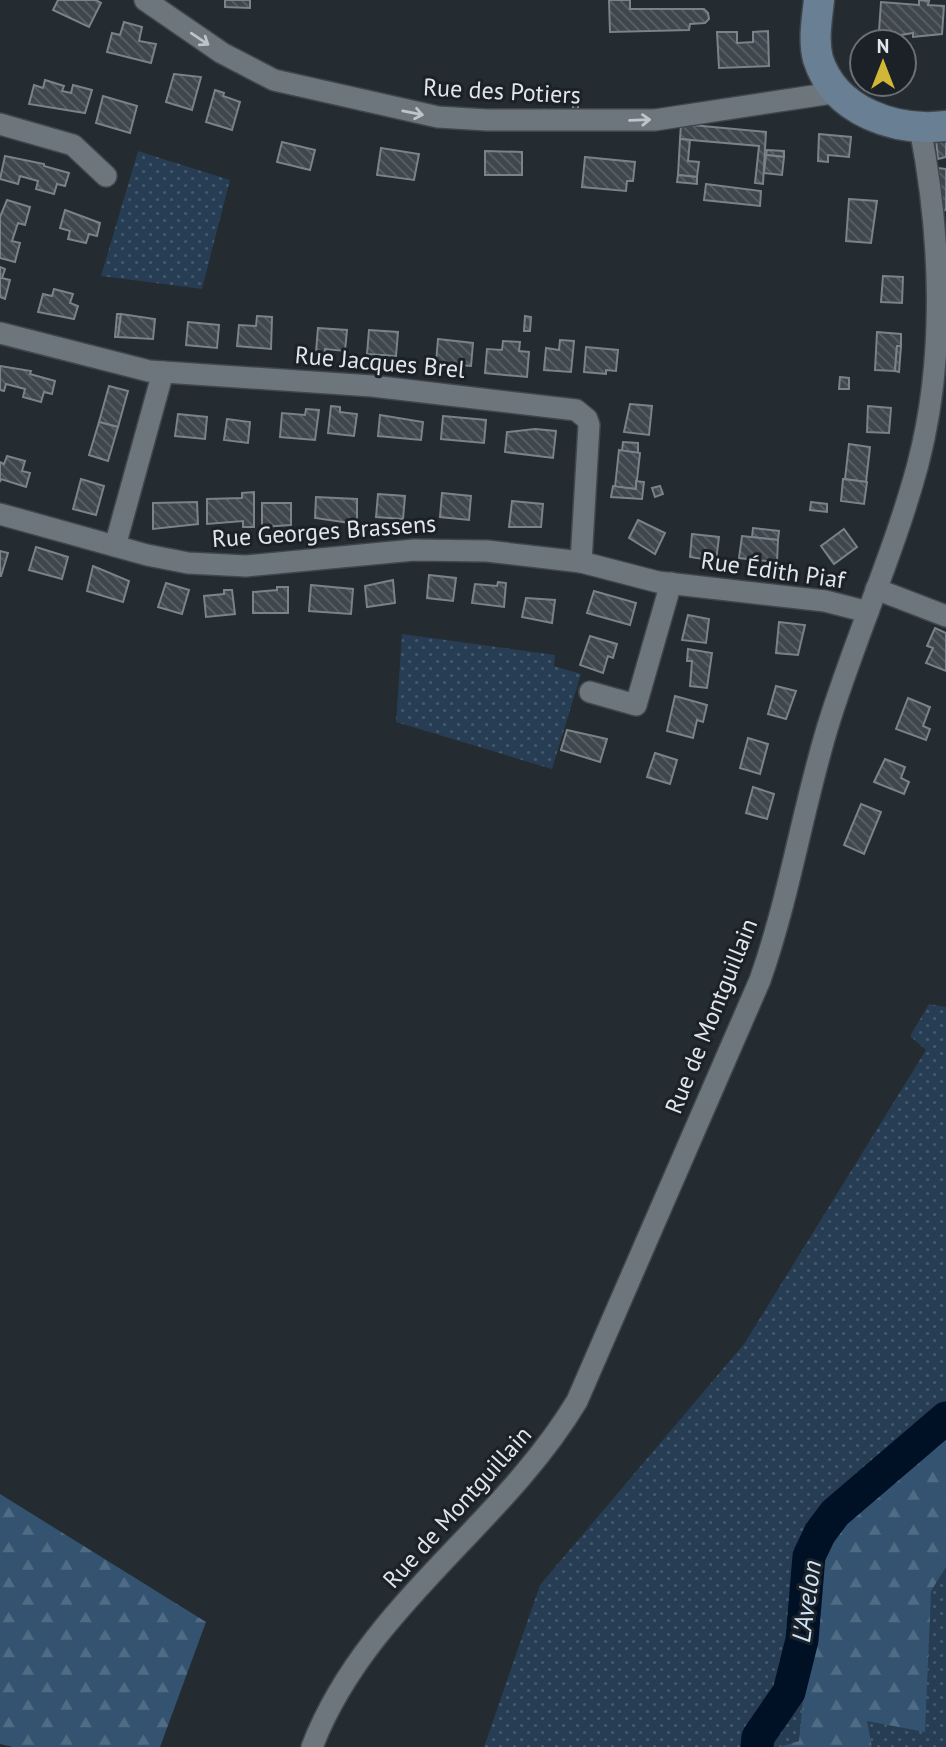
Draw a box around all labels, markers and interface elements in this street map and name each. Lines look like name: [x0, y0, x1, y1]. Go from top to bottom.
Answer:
north arrow: [848, 28, 918, 98]
one-way arrow: [190, 32, 210, 46]
text: N: [877, 34, 889, 58]
street label: Rue des Potiers: [422, 71, 582, 111]
one-way arrow: [401, 107, 424, 120]
one-way arrow: [628, 114, 651, 127]
street label: Rue Jacques Brel: [294, 339, 466, 385]
street label: Rue Georges Brassens: [211, 508, 437, 554]
street label: Rue Édith Piaf: [699, 545, 848, 596]
street label: Rue de Montguillain: [658, 914, 764, 1118]
street label: Rue de Montguillain: [376, 1419, 538, 1595]
water label: L'Avelon: [784, 1558, 828, 1644]

